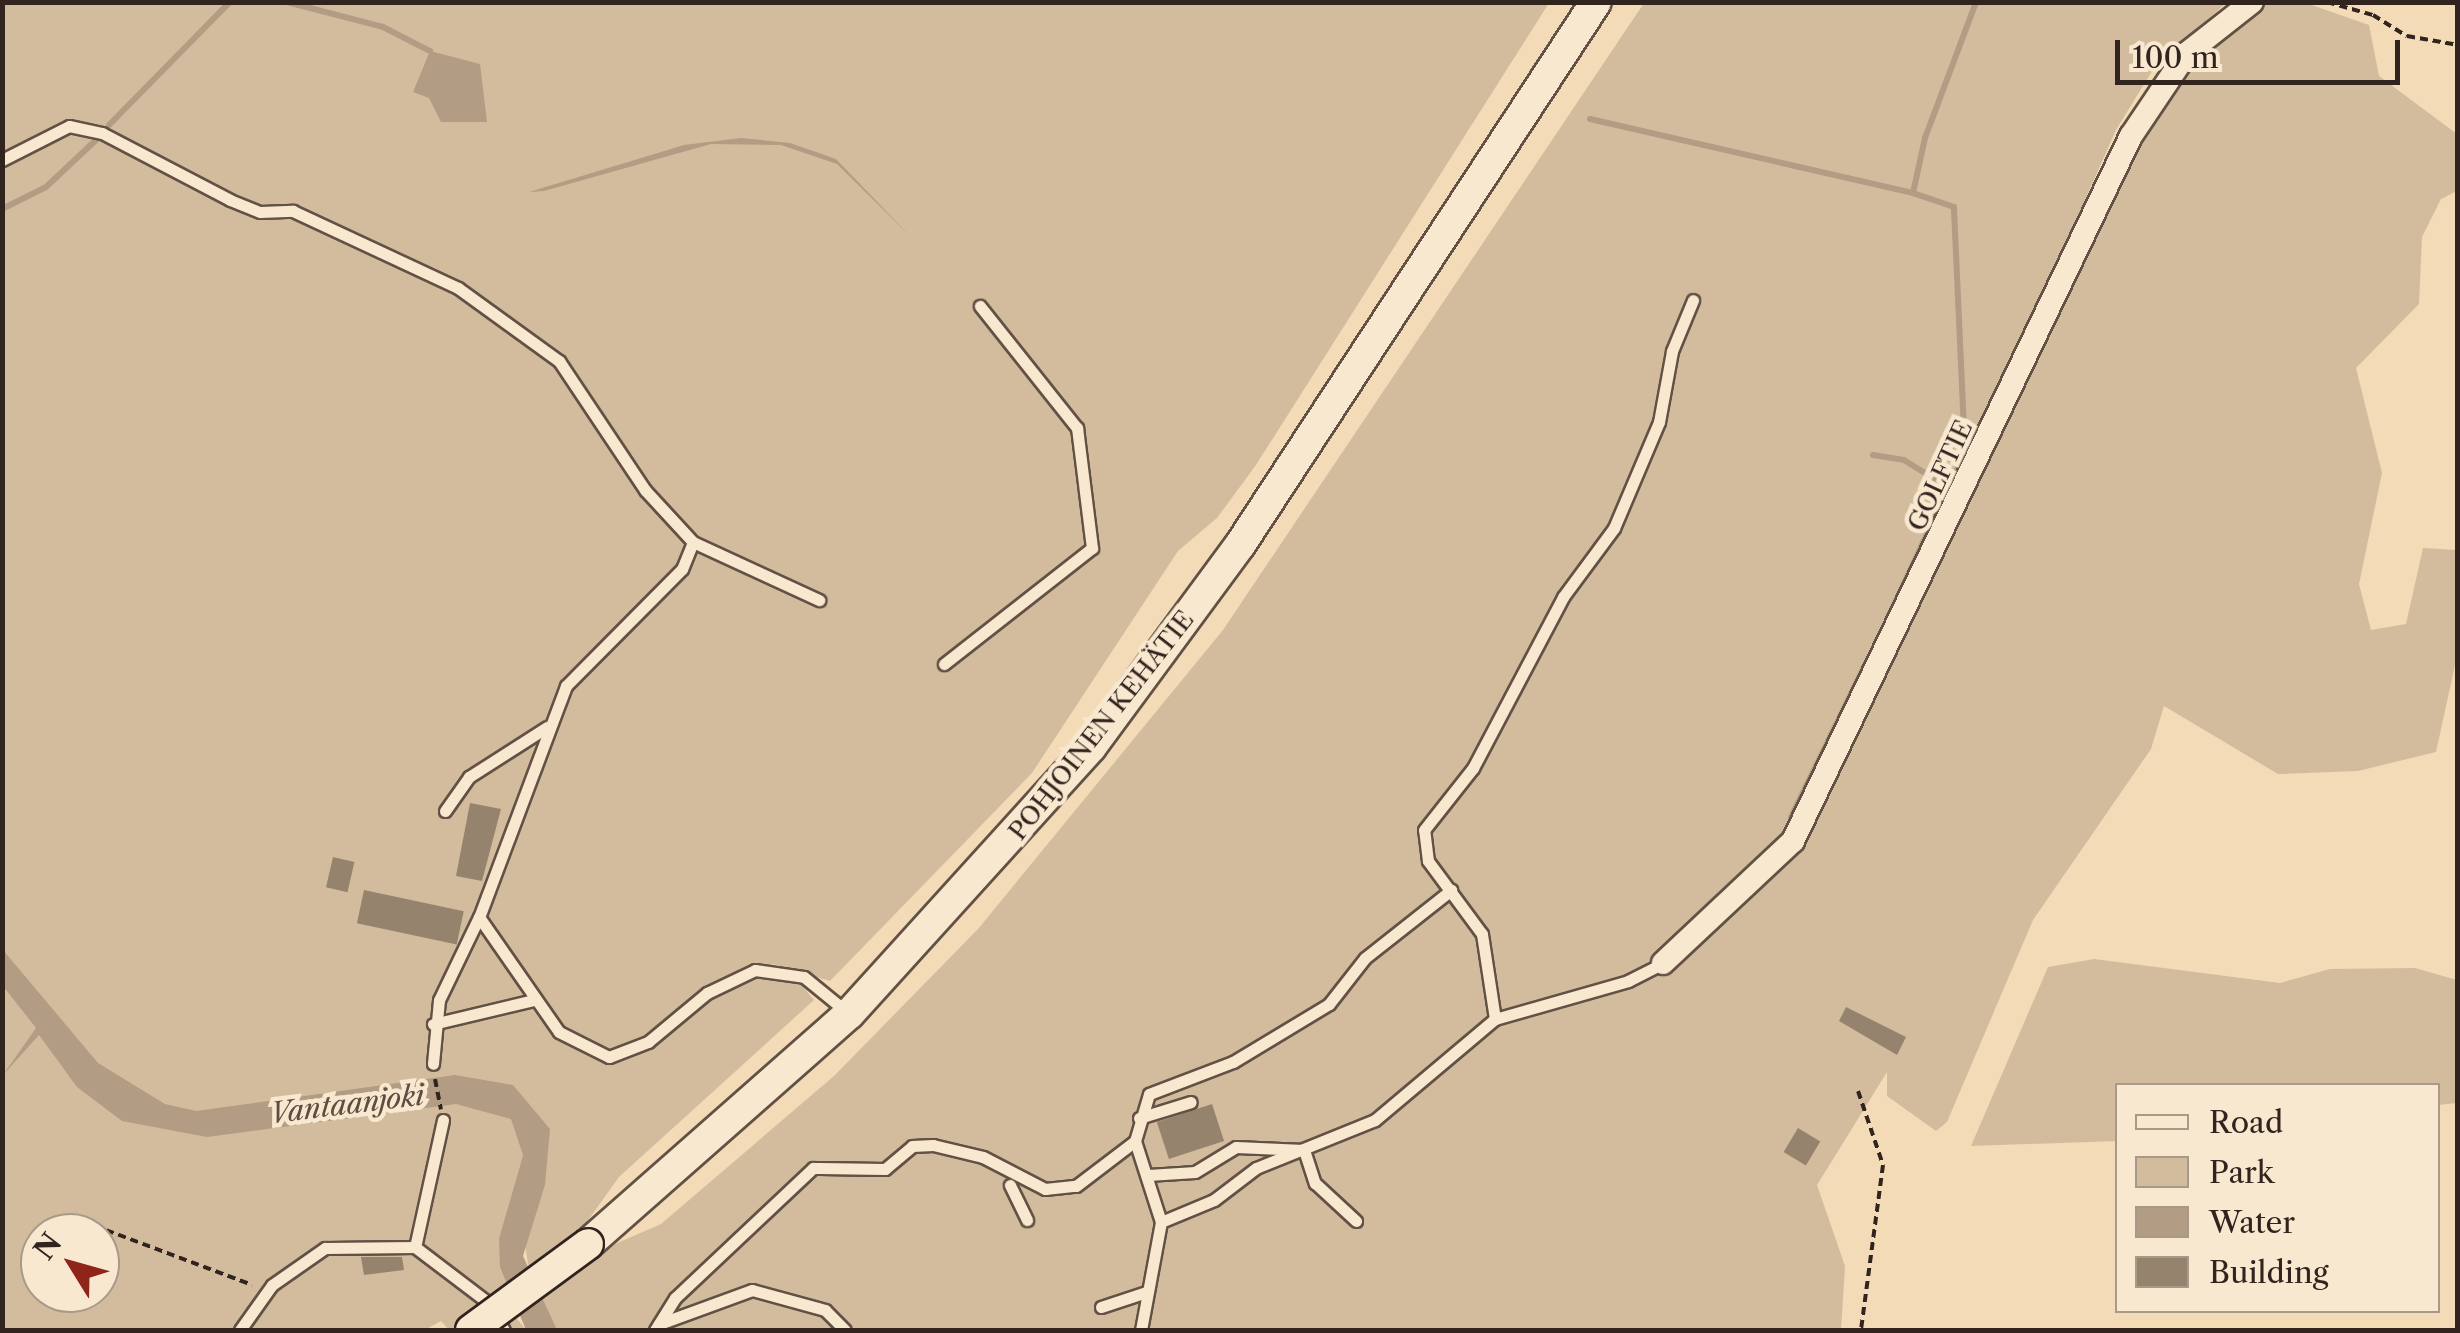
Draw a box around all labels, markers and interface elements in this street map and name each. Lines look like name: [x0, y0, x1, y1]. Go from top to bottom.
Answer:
scale bar: [2120, 20, 2405, 82]
text: 100 m: [2132, 39, 2219, 76]
street label: GOLFTIE: [1902, 416, 1980, 536]
street label: POHJOINEN KEHÄTIE: [1003, 605, 1201, 847]
water label: Vantaanjoki: [268, 1078, 426, 1130]
legend: [2115, 1083, 2440, 1313]
text: Road: [2209, 1104, 2283, 1141]
text: Park: [2209, 1154, 2274, 1191]
text: Water: [2209, 1204, 2295, 1241]
north arrow: [20, 1213, 120, 1313]
text: N: [27, 1226, 69, 1266]
text: Building: [2209, 1254, 2329, 1291]

